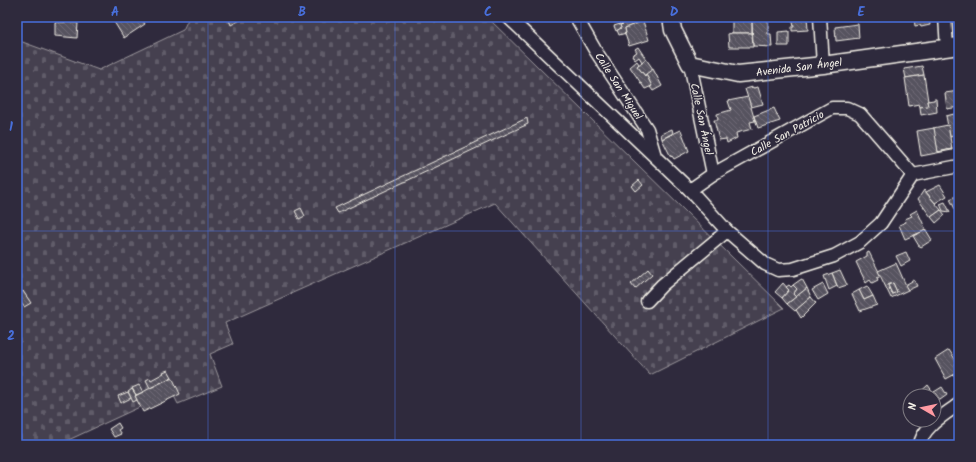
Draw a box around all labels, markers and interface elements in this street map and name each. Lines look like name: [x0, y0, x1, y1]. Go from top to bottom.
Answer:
text: A: [111, 2, 119, 23]
text: B: [298, 2, 306, 23]
text: C: [484, 2, 492, 23]
text: D: [670, 2, 679, 23]
text: E: [857, 2, 865, 23]
street label: Calle San Miguel: [590, 49, 647, 124]
street label: Avenida San Ángel: [755, 54, 843, 82]
street label: Calle San Ángel: [685, 82, 717, 157]
street label: Calle San Patricio: [747, 106, 828, 162]
text: 1: [9, 117, 13, 138]
text: 2: [7, 326, 15, 347]
north arrow: [902, 388, 942, 428]
text: N: [904, 402, 923, 411]

